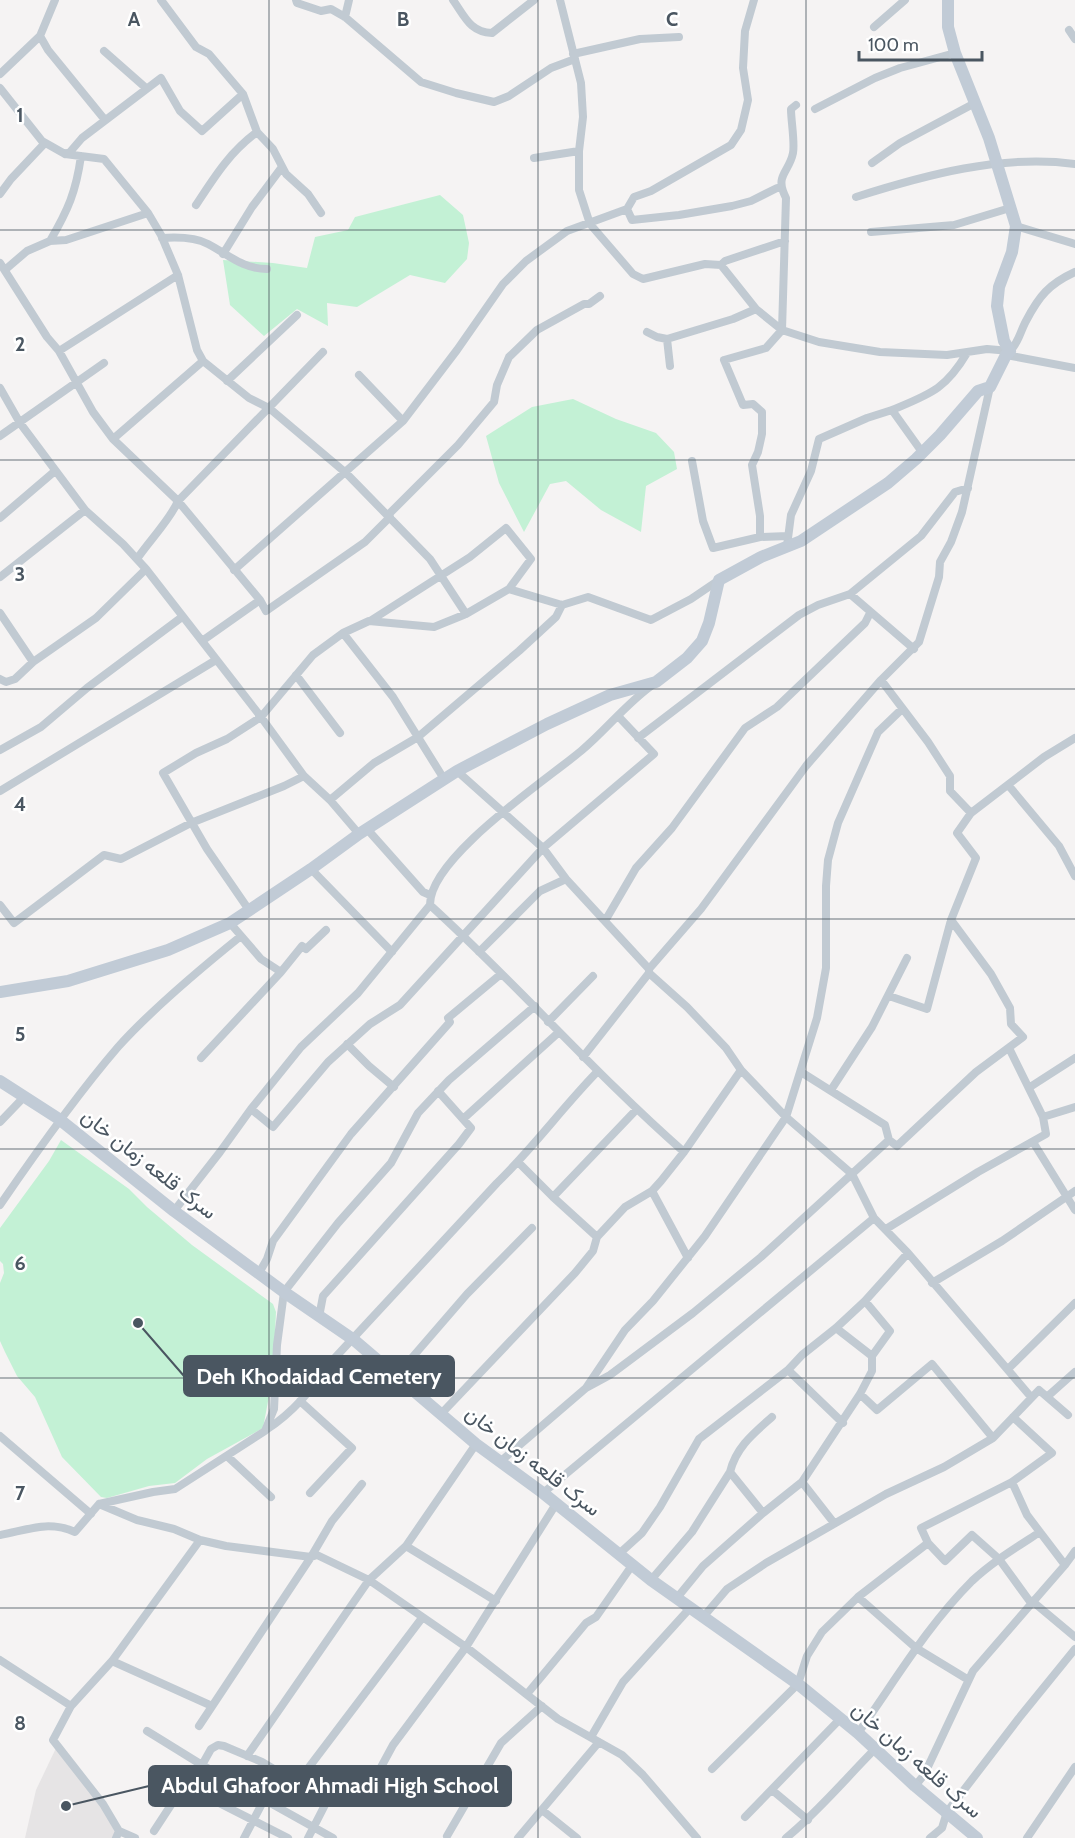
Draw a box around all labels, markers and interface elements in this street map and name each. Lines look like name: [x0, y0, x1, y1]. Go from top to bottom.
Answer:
text: A: [128, 7, 141, 31]
text: B: [397, 7, 409, 31]
text: C: [666, 7, 678, 31]
scale bar: [859, 24, 982, 62]
text: 100 m: [868, 34, 919, 56]
text: 1: [16, 103, 24, 127]
text: 2: [15, 332, 25, 356]
text: 3: [15, 562, 25, 586]
text: 4: [14, 792, 26, 816]
text: 5: [15, 1022, 25, 1046]
street label: سرک قلعه زمان خان: [76, 1103, 222, 1225]
text: 6: [14, 1251, 26, 1275]
callout: Deh Khodaidad Cemetery: [184, 1356, 454, 1396]
text: Deh Khodaidad Cemetery: [196, 1363, 442, 1390]
street label: سرک قلعه زمان خان: [460, 1400, 606, 1522]
text: 7: [15, 1481, 26, 1505]
street label: سرک قلعه زمان خان: [846, 1696, 988, 1824]
text: 8: [14, 1711, 26, 1735]
callout: Abdul Ghafoor Ahmadi High School: [149, 1766, 511, 1806]
text: Abdul Ghafoor Ahmadi High School: [161, 1772, 499, 1799]

